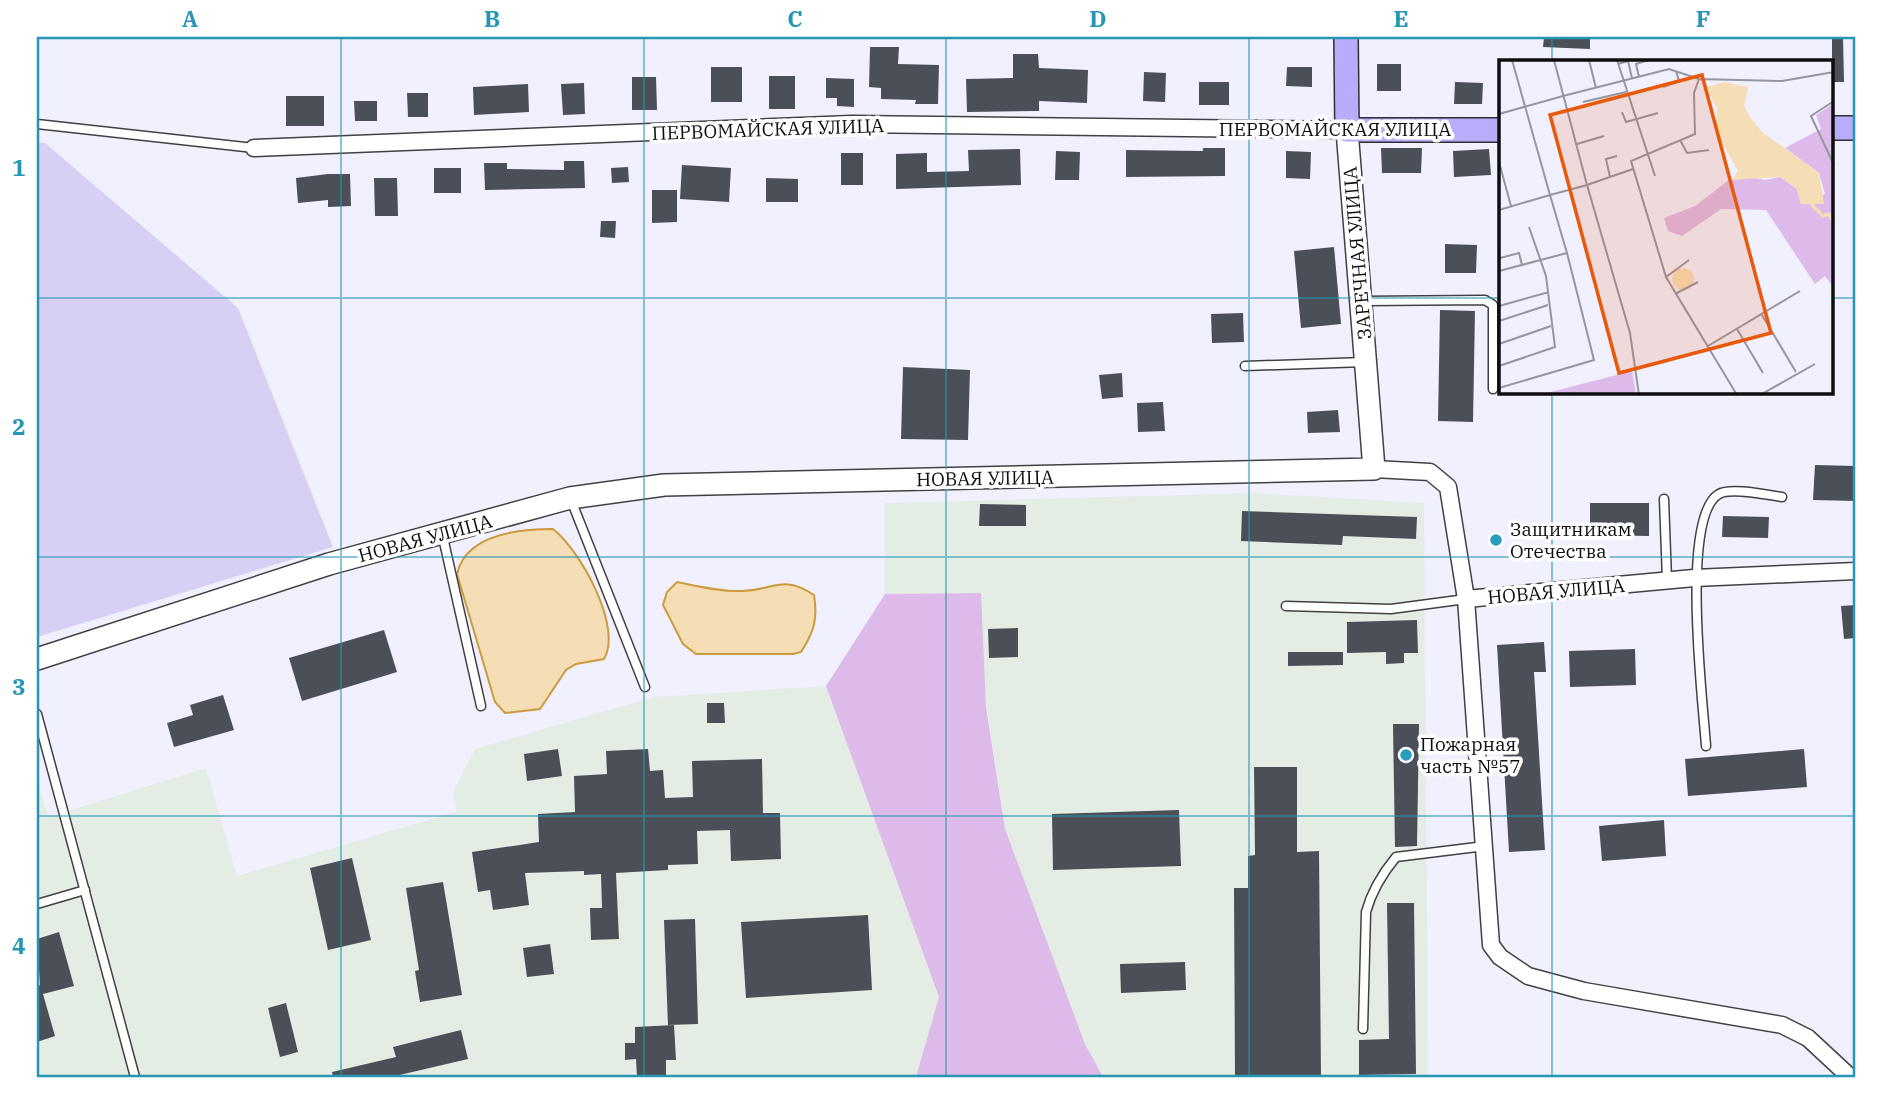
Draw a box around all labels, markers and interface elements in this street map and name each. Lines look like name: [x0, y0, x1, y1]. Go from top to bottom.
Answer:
text: A: [182, 3, 198, 33]
text: B: [484, 3, 500, 33]
text: C: [787, 3, 803, 33]
text: D: [1089, 3, 1107, 33]
text: E: [1393, 3, 1409, 33]
text: F: [1696, 3, 1710, 33]
inset map: [1499, 60, 1834, 394]
street label: ПЕРВОМАЙСКАЯ УЛИЦА: [651, 113, 885, 145]
street label: ПЕРВОМАЙСКАЯ УЛИЦА: [1219, 117, 1451, 141]
text: 1: [12, 152, 26, 182]
street label: ЗАРЕЧНАЯ УЛИЦА: [1337, 165, 1377, 341]
text: 2: [12, 411, 26, 441]
street label: НОВАЯ УЛИЦА: [916, 465, 1054, 491]
street label: НОВАЯ УЛИЦА: [355, 509, 495, 567]
place label: Защитникам Отечества: [1510, 517, 1632, 563]
marker: Защитникам Отечества: [1488, 532, 1504, 548]
street label: НОВАЯ УЛИЦА: [1486, 573, 1626, 609]
text: 3: [12, 671, 26, 701]
place label: Пожарная часть №57: [1420, 732, 1521, 778]
marker: Пожарная часть №57: [1398, 747, 1414, 763]
text: 4: [12, 930, 26, 960]

